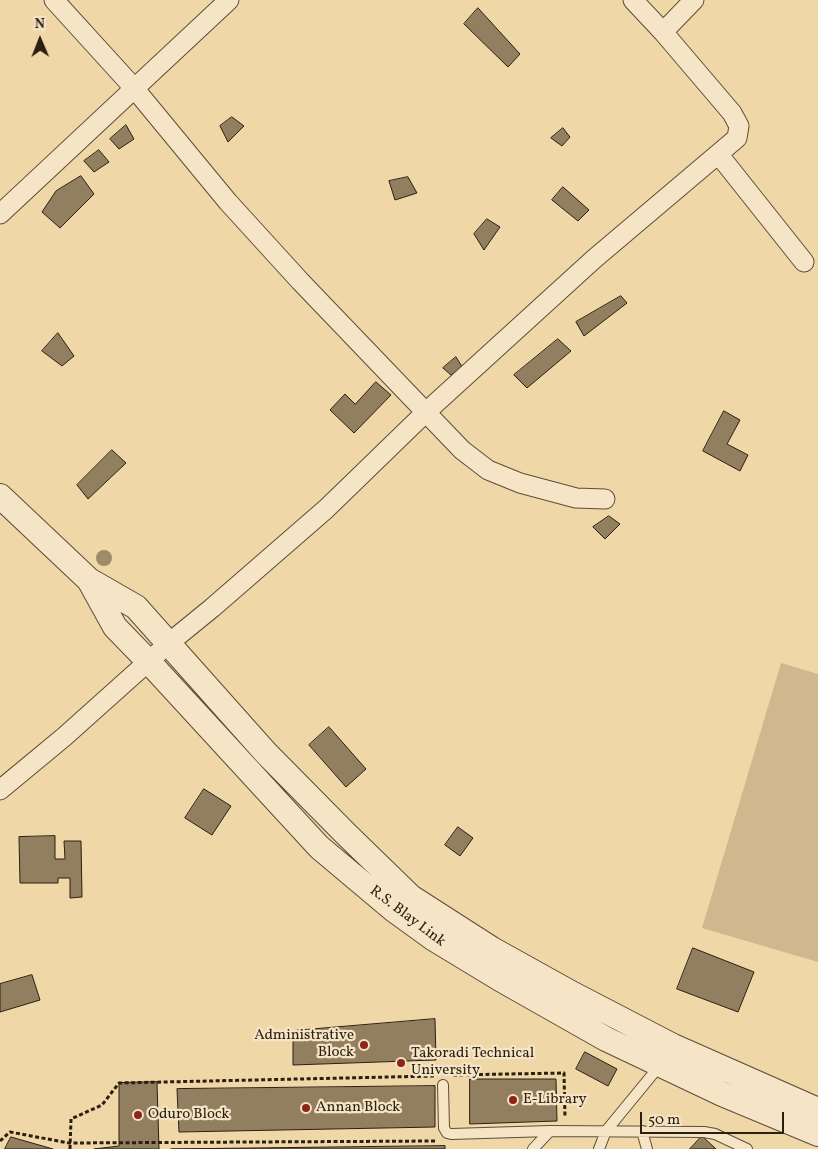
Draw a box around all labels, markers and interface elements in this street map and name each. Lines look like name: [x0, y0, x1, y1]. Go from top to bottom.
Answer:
north arrow: [15, 15, 65, 65]
text: N: [34, 15, 45, 34]
street label: R.S. Blay Link: [365, 883, 449, 951]
place label: Administrative Block: [254, 1027, 354, 1062]
marker: Administrative Block: [358, 1039, 370, 1051]
place label: Takoradi Technical University: [411, 1045, 534, 1080]
marker: Takoradi Technical University: [395, 1057, 407, 1069]
place label: E-Library: [523, 1091, 587, 1109]
marker: E-Library: [507, 1094, 519, 1106]
place label: Annan Block: [316, 1099, 400, 1117]
marker: Annan Block: [300, 1102, 312, 1114]
scale bar: [643, 1102, 787, 1134]
place label: Oduro Block: [148, 1106, 229, 1124]
marker: Oduro Block: [132, 1109, 144, 1121]
text: 50 m: [648, 1110, 680, 1131]

